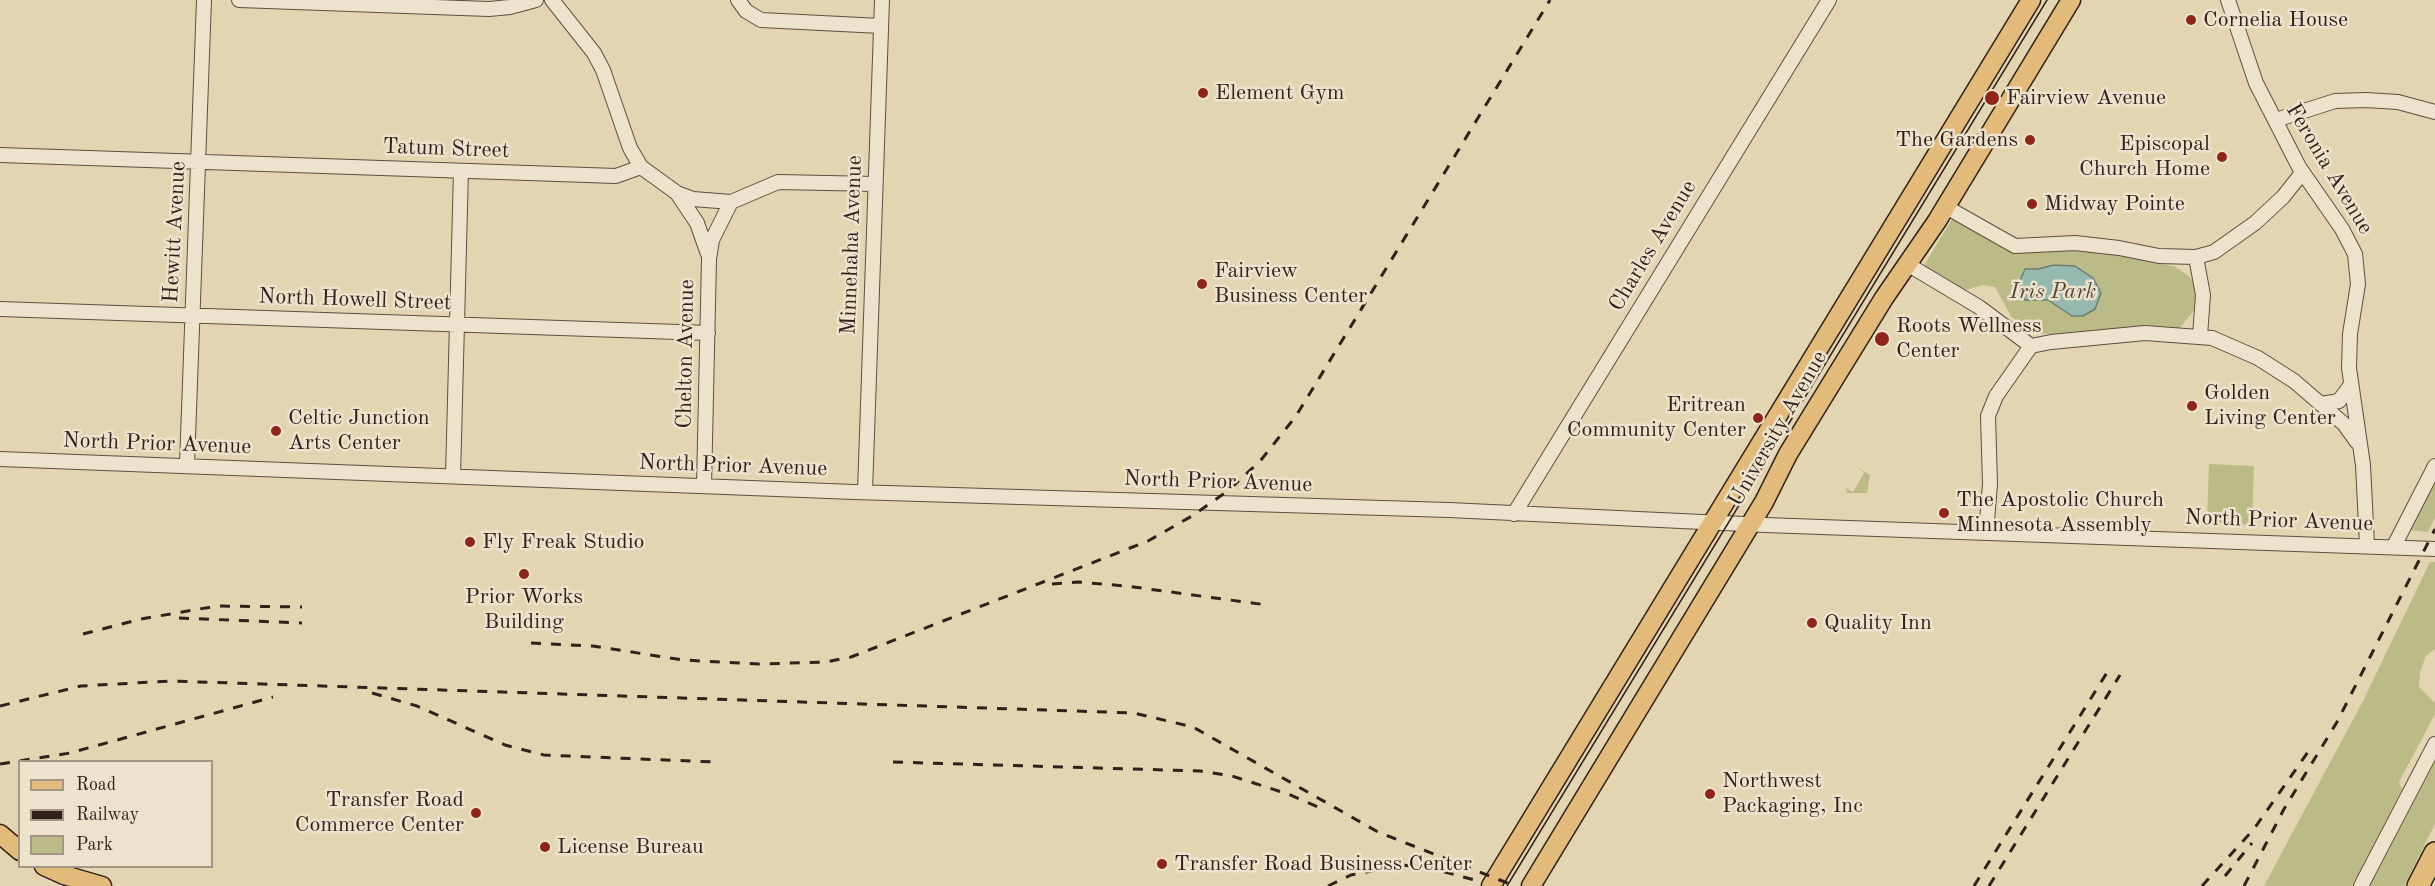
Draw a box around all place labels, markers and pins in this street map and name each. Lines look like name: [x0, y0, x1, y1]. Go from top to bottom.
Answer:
place label: Cornelia House: [2203, 7, 2348, 33]
marker: Cornelia House: [2184, 13, 2198, 27]
place label: Element Gym: [1215, 80, 1345, 106]
place label: Fairview Avenue: [2006, 85, 2166, 111]
marker: Element Gym: [1196, 86, 1210, 100]
marker: Fairview Avenue: [1983, 89, 2001, 107]
place label: The Gardens: [1895, 127, 2018, 153]
place label: Episcopal Church Home: [2079, 131, 2210, 182]
marker: The Gardens: [2023, 133, 2037, 147]
marker: Episcopal Church Home: [2215, 150, 2229, 164]
place label: Midway Pointe: [2044, 191, 2185, 217]
marker: Midway Pointe: [2025, 197, 2039, 211]
place label: Fairview Business Center: [1214, 258, 1367, 310]
marker: Fairview Business Center: [1195, 277, 1209, 291]
place label: Roots Wellness Center: [1896, 313, 2041, 364]
marker: Roots Wellness Center: [1873, 330, 1891, 348]
place label: Golden Living Center: [2204, 380, 2336, 432]
place label: Eritrean Community Center: [1567, 392, 1746, 444]
marker: Golden Living Center: [2185, 399, 2199, 413]
place label: Celtic Junction Arts Center: [288, 405, 430, 457]
marker: Eritrean Community Center: [1751, 411, 1765, 425]
marker: Celtic Junction Arts Center: [269, 424, 283, 438]
place label: The Apostolic Church Minnesota Assembly: [1956, 487, 2164, 538]
marker: The Apostolic Church Minnesota Assembly: [1937, 506, 1951, 520]
place label: Fly Freak Studio: [482, 529, 645, 555]
marker: Fly Freak Studio: [463, 535, 477, 549]
marker: Prior Works Building: [517, 567, 531, 581]
place label: Prior Works Building: [465, 584, 583, 636]
place label: Quality Inn: [1824, 610, 1932, 636]
marker: Quality Inn: [1805, 616, 1819, 630]
place label: Northwest Packaging, Inc: [1722, 768, 1863, 819]
place label: Transfer Road Commerce Center: [295, 787, 464, 838]
marker: Northwest Packaging, Inc: [1703, 787, 1717, 801]
marker: Transfer Road Commerce Center: [469, 806, 483, 820]
place label: License Bureau: [557, 834, 704, 860]
marker: License Bureau: [538, 840, 552, 854]
place label: Transfer Road Business Center: [1174, 851, 1472, 877]
marker: Transfer Road Business Center: [1155, 857, 1169, 871]

